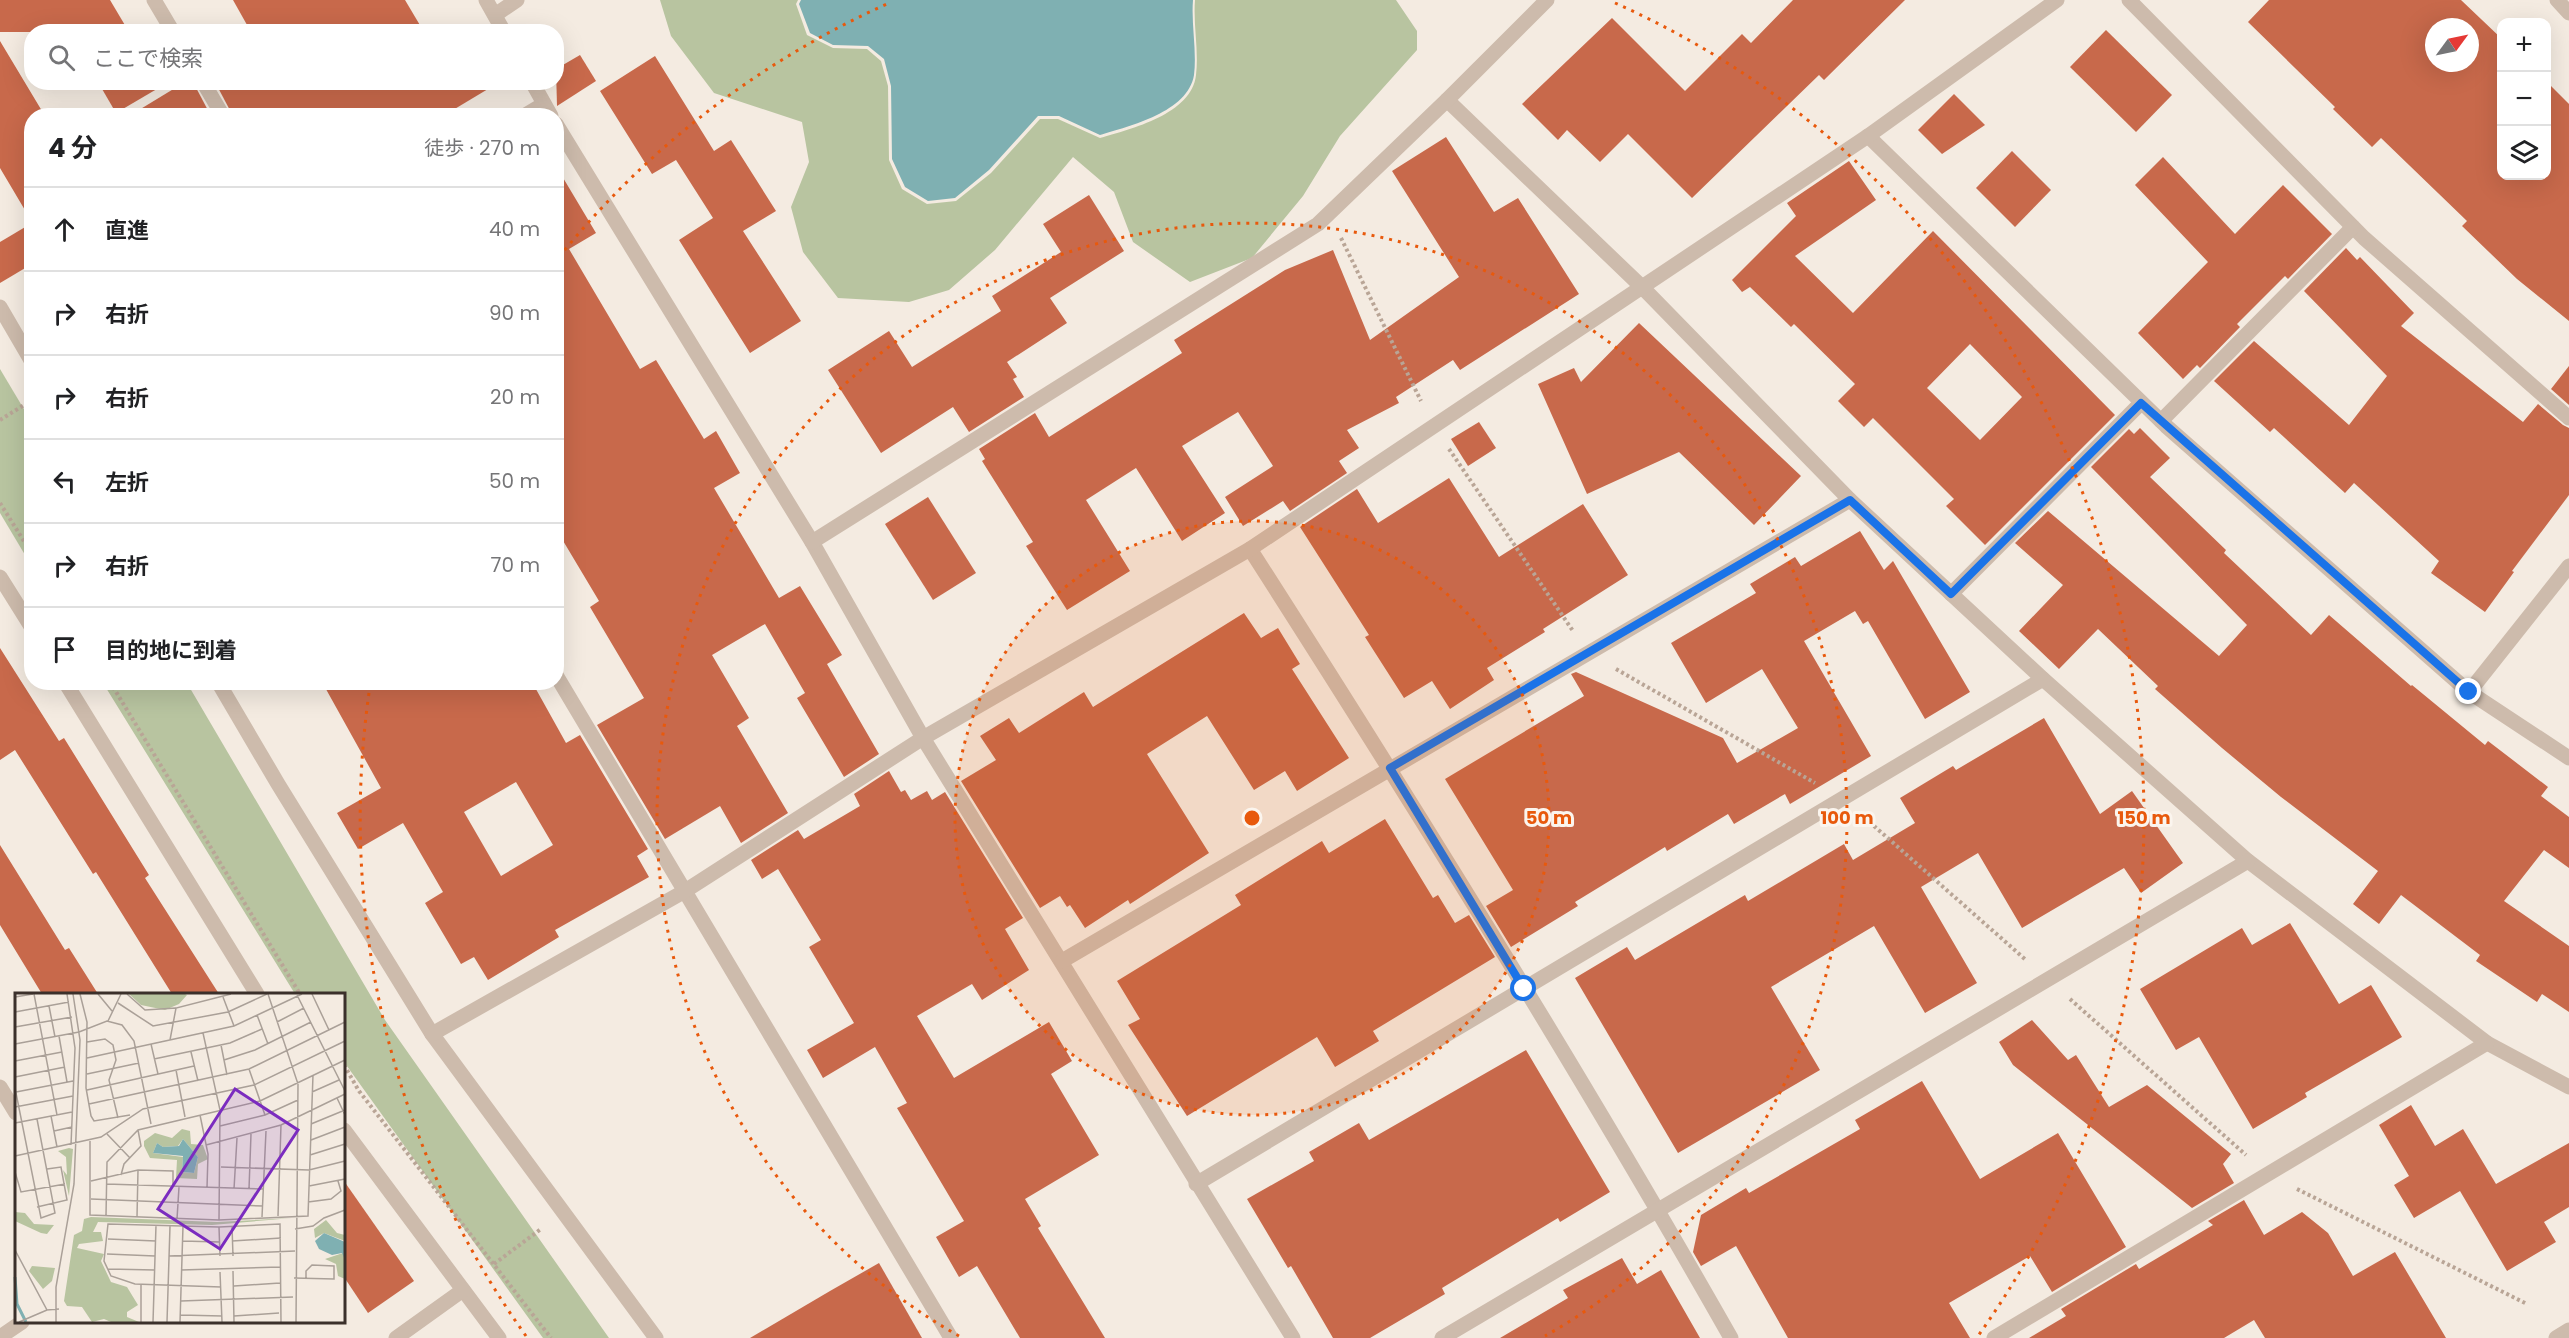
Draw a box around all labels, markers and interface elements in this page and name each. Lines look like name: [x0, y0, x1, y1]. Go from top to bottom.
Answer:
north arrow: [2425, 18, 2479, 72]
map controls: [2497, 18, 2551, 180]
button: +: [2497, 18, 2551, 72]
search box: [24, 24, 564, 90]
icon: search: [45, 41, 78, 74]
text: ここで検索: [93, 43, 203, 74]
button: −: [2497, 72, 2551, 126]
button: layers: [2497, 126, 2551, 180]
text: 4 分: [48, 130, 97, 166]
text: 徒歩 · 270 m: [424, 134, 540, 162]
icon: ahead: [48, 213, 81, 246]
text: 直進: [105, 215, 149, 246]
text: 40 m: [489, 215, 540, 243]
icon: right: [48, 297, 81, 330]
text: 右折: [105, 299, 149, 330]
text: 90 m: [489, 299, 540, 327]
icon: right: [48, 381, 81, 414]
text: 右折: [105, 383, 149, 414]
text: 20 m: [490, 383, 540, 411]
icon: left: [48, 465, 81, 498]
text: 左折: [105, 467, 149, 498]
text: 50 m: [489, 467, 540, 495]
icon: right: [48, 549, 81, 582]
text: 右折: [105, 551, 149, 582]
text: 70 m: [491, 551, 540, 579]
icon: arrive: [48, 633, 81, 666]
text: 目的地に到着: [105, 635, 237, 666]
route end: [2455, 678, 2481, 704]
text: 50 m: [1526, 805, 1572, 830]
text: 100 m: [1820, 805, 1874, 830]
text: 150 m: [2117, 805, 2171, 830]
centre of rings: [1242, 808, 1262, 828]
route start: [1510, 975, 1536, 1001]
inset map: [15, 993, 345, 1323]

